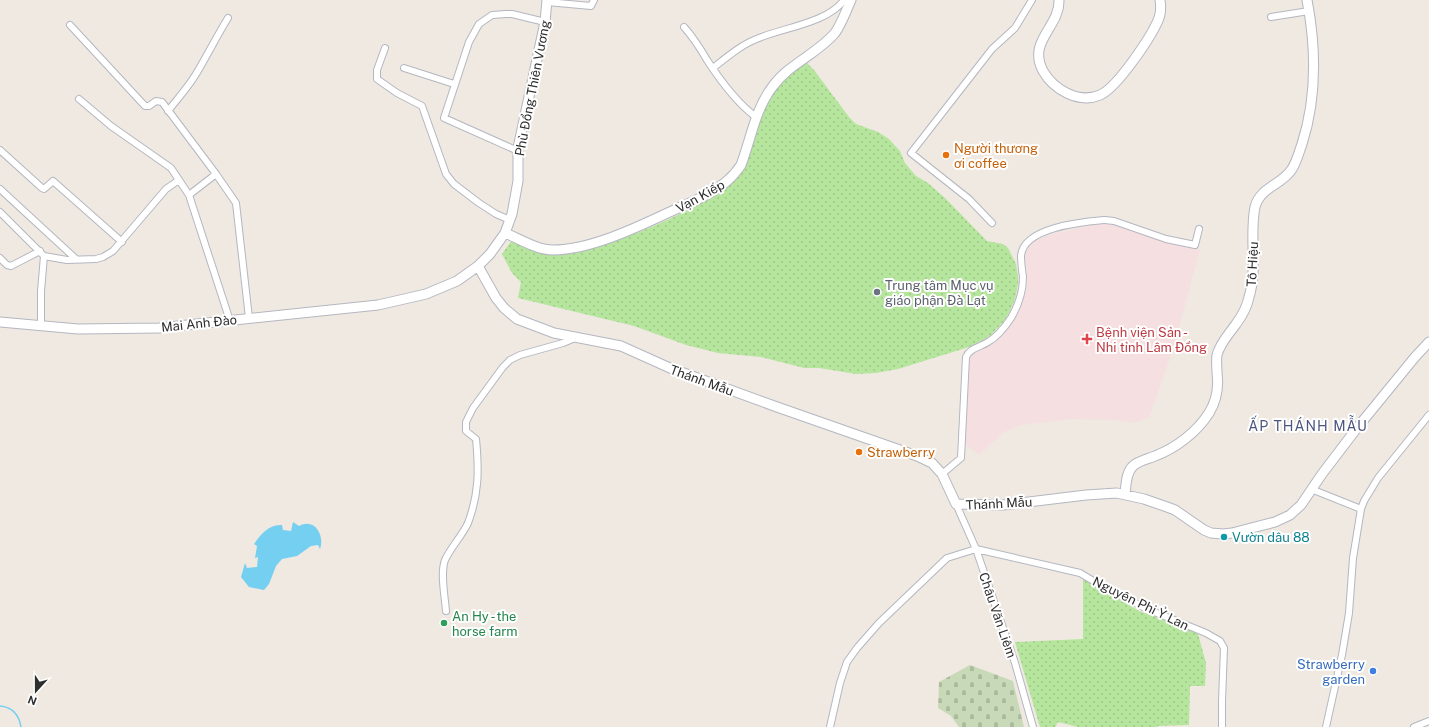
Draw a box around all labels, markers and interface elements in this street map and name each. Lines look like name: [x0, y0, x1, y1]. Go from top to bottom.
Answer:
street label: Phù Đổng Thiên Vương: [512, 19, 553, 157]
place label: Người thương ơi coffee: [954, 141, 1038, 171]
marker: Người thương ơi coffee: [941, 150, 951, 160]
street label: Vạn Kiếp: [673, 177, 727, 216]
street label: Tô Hiệu: [1244, 241, 1261, 287]
place label: Trung tâm Mục vụ giáo phận Đà Lạt: [885, 278, 994, 308]
marker: Trung tâm Mục vụ giáo phận Đà Lạt: [872, 287, 882, 297]
street label: Mai Anh Đào: [160, 312, 238, 335]
place label: Bệnh viện Sản - Nhi tỉnh Lâm Đồng: [1096, 325, 1207, 355]
marker: Bệnh viện Sản - Nhi tỉnh Lâm Đồng: [1081, 333, 1093, 345]
street label: Thánh Mẫu: [668, 362, 736, 399]
district label: ẤP THÁNH MẪU: [1248, 415, 1368, 434]
place label: Strawberry: [867, 445, 935, 460]
marker: Strawberry: [854, 447, 864, 457]
street label: Thánh Mẫu: [965, 494, 1033, 513]
place label: Vườn dâu 88: [1232, 530, 1310, 545]
marker: Vườn dâu 88: [1219, 532, 1229, 542]
street label: Châu Văn Liêm: [976, 570, 1019, 660]
street label: Nguyên Phi Ỷ Lan: [1090, 573, 1192, 633]
place label: An Hy - the horse farm: [452, 609, 518, 639]
marker: An Hy - the horse farm: [439, 618, 449, 628]
place label: Strawberry garden: [1297, 657, 1365, 687]
marker: Strawberry garden: [1368, 666, 1378, 676]
north arrow: [16, 671, 56, 711]
text: N: [26, 693, 39, 707]

